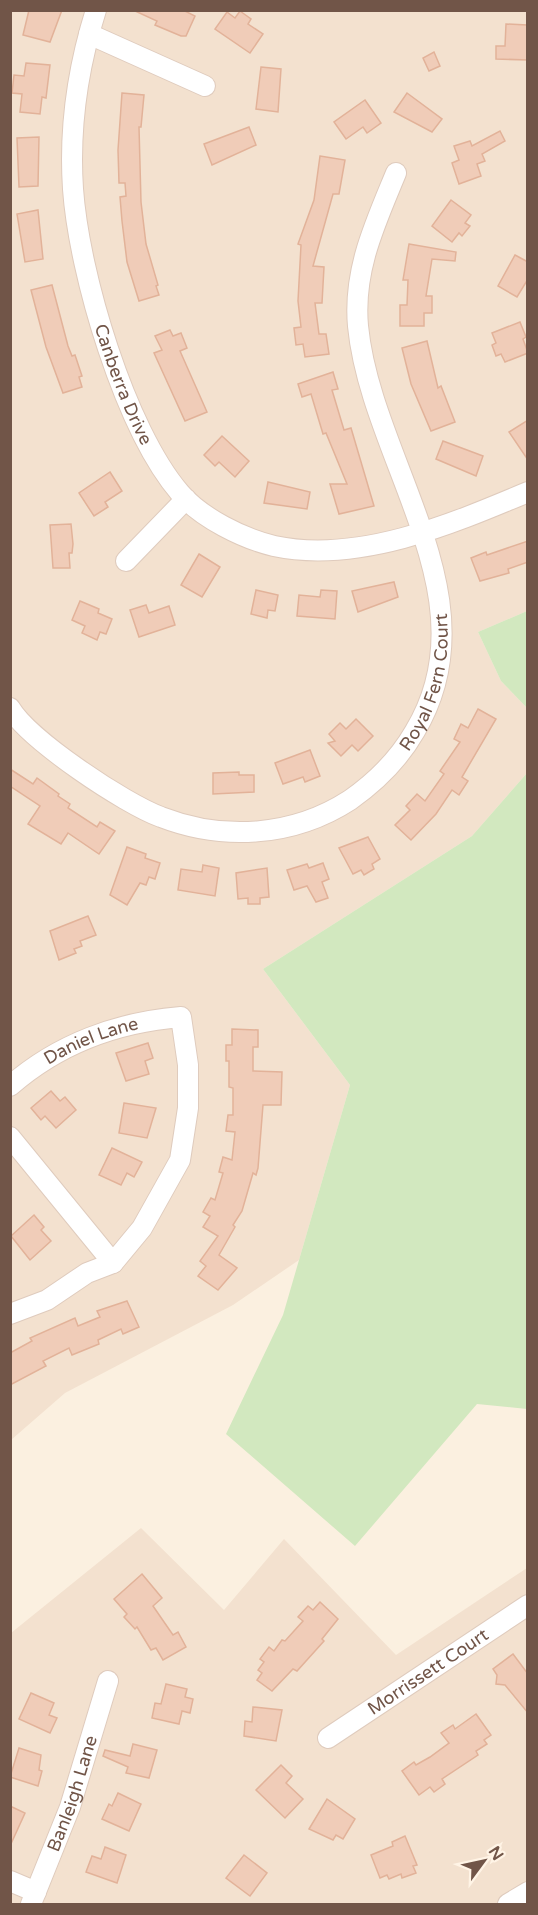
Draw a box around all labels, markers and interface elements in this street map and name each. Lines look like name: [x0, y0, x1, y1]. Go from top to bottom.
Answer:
street label: Canberra Drive: [90, 321, 157, 449]
street label: Royal Fern Court: [394, 613, 453, 755]
street label: Daniel Lane: [40, 1012, 140, 1069]
street label: Morrissett Court: [363, 1623, 493, 1720]
street label: Banleigh Lane: [42, 1733, 102, 1855]
north arrow: [454, 1831, 514, 1891]
text: N: [484, 1843, 508, 1864]

